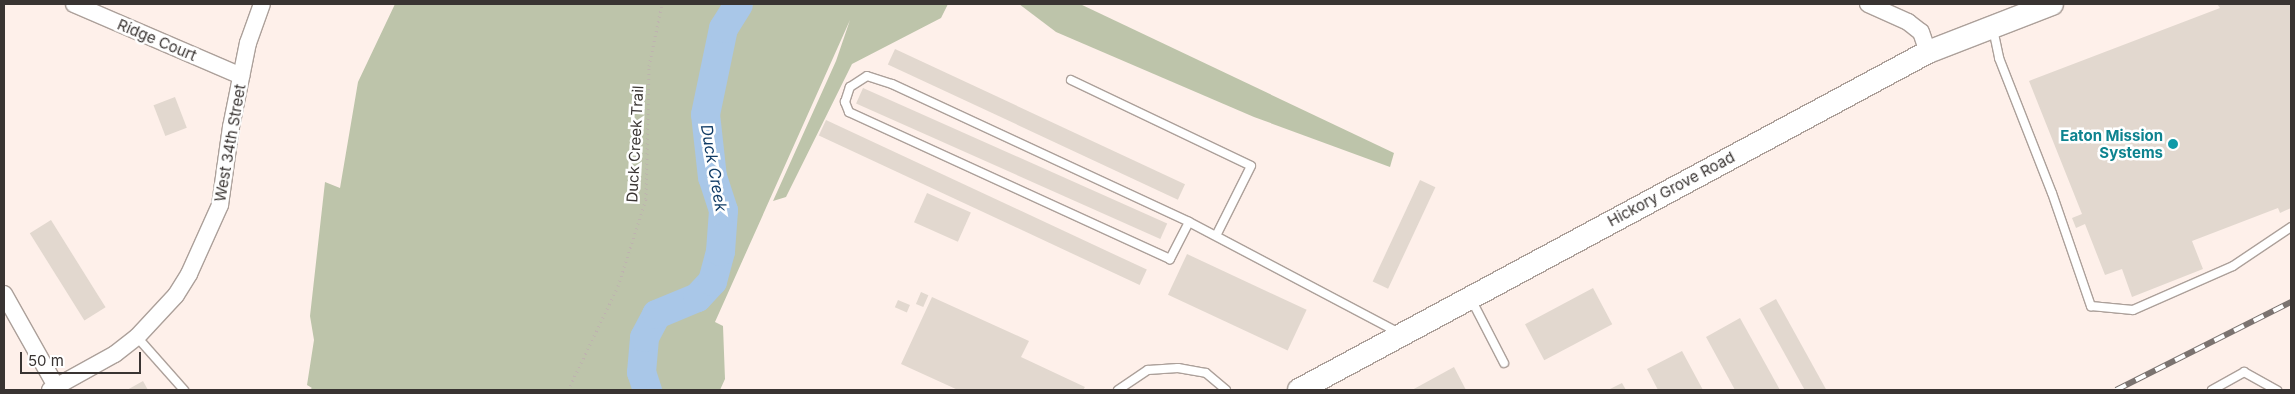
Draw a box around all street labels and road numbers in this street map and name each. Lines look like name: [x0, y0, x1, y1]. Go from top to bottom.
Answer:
street label: Ridge Court: [115, 15, 199, 65]
street label: West 34th Street: [211, 83, 249, 203]
street label: Duck Creek Trail: [623, 85, 647, 203]
street label: Hickory Grove Road: [1604, 148, 1738, 230]

